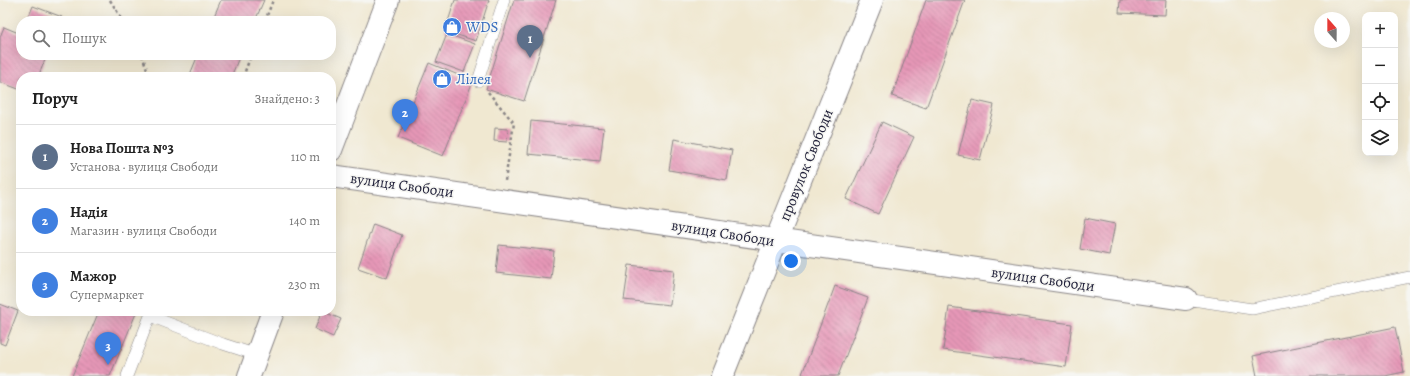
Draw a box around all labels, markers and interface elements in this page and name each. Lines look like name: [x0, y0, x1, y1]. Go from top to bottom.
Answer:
north arrow: [1314, 12, 1350, 48]
map controls: [1362, 12, 1398, 156]
button: +: [1362, 12, 1398, 48]
search box: [16, 16, 336, 60]
shop icon: WDS: [441, 16, 463, 38]
place label: WDS: [465, 17, 498, 37]
pin: 1: [517, 25, 543, 58]
icon: search: [30, 27, 52, 49]
text: Пошук: [62, 28, 107, 48]
button: −: [1362, 48, 1398, 84]
shop icon: Лілея: [431, 68, 453, 90]
place label: Лілея: [456, 69, 491, 89]
button: locate: [1362, 84, 1398, 120]
text: Поруч: [32, 87, 78, 110]
text: Знайдено: 3: [255, 90, 320, 107]
pin: 2: [392, 99, 418, 132]
street label: провулок Свободи: [774, 106, 838, 224]
button: layers: [1362, 120, 1398, 156]
text: Нова Пошта №3: [70, 138, 174, 158]
text: 1: [43, 148, 47, 165]
text: 110 m: [291, 148, 320, 165]
text: Установа · вулиця Свободи: [70, 158, 218, 175]
street label: вулиця Свободи: [349, 168, 455, 202]
text: Надія: [70, 202, 108, 222]
text: 2: [42, 212, 48, 229]
text: 140 m: [289, 212, 320, 229]
street label: вулиця Свободи: [670, 215, 776, 251]
text: Магазин · вулиця Свободи: [70, 222, 217, 239]
your location: [781, 251, 801, 271]
street label: вулиця Свободи: [990, 262, 1096, 296]
text: Мажор: [70, 266, 117, 286]
text: 3: [42, 276, 48, 293]
text: 230 m: [288, 276, 320, 293]
text: Супермаркет: [70, 286, 144, 303]
pin: 3: [95, 332, 121, 365]

